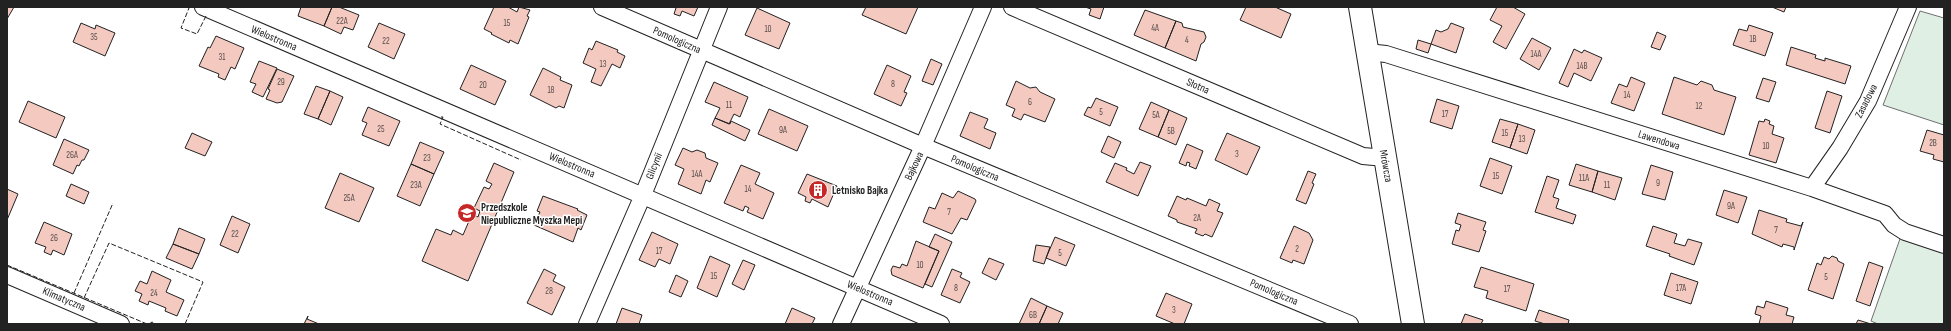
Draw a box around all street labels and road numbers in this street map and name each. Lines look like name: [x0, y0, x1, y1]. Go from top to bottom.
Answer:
street label: Wielostronna: [249, 22, 299, 54]
street label: Pomologiczna: [651, 24, 703, 56]
street label: Słotna: [1185, 75, 1211, 97]
street label: Zasadowa: [1852, 82, 1880, 120]
street label: Lawendowa: [1637, 128, 1681, 152]
street label: Wielostronna: [547, 149, 597, 181]
street label: Mrówcza: [1377, 149, 1395, 183]
street label: Bajkowa: [902, 150, 926, 182]
street label: Glicynii: [643, 151, 665, 181]
street label: Pomologiczna: [949, 152, 1001, 184]
street label: Pomologiczna: [1248, 276, 1300, 308]
street label: Wielostronna: [845, 277, 895, 309]
street label: Klimatyczna: [41, 284, 87, 314]

